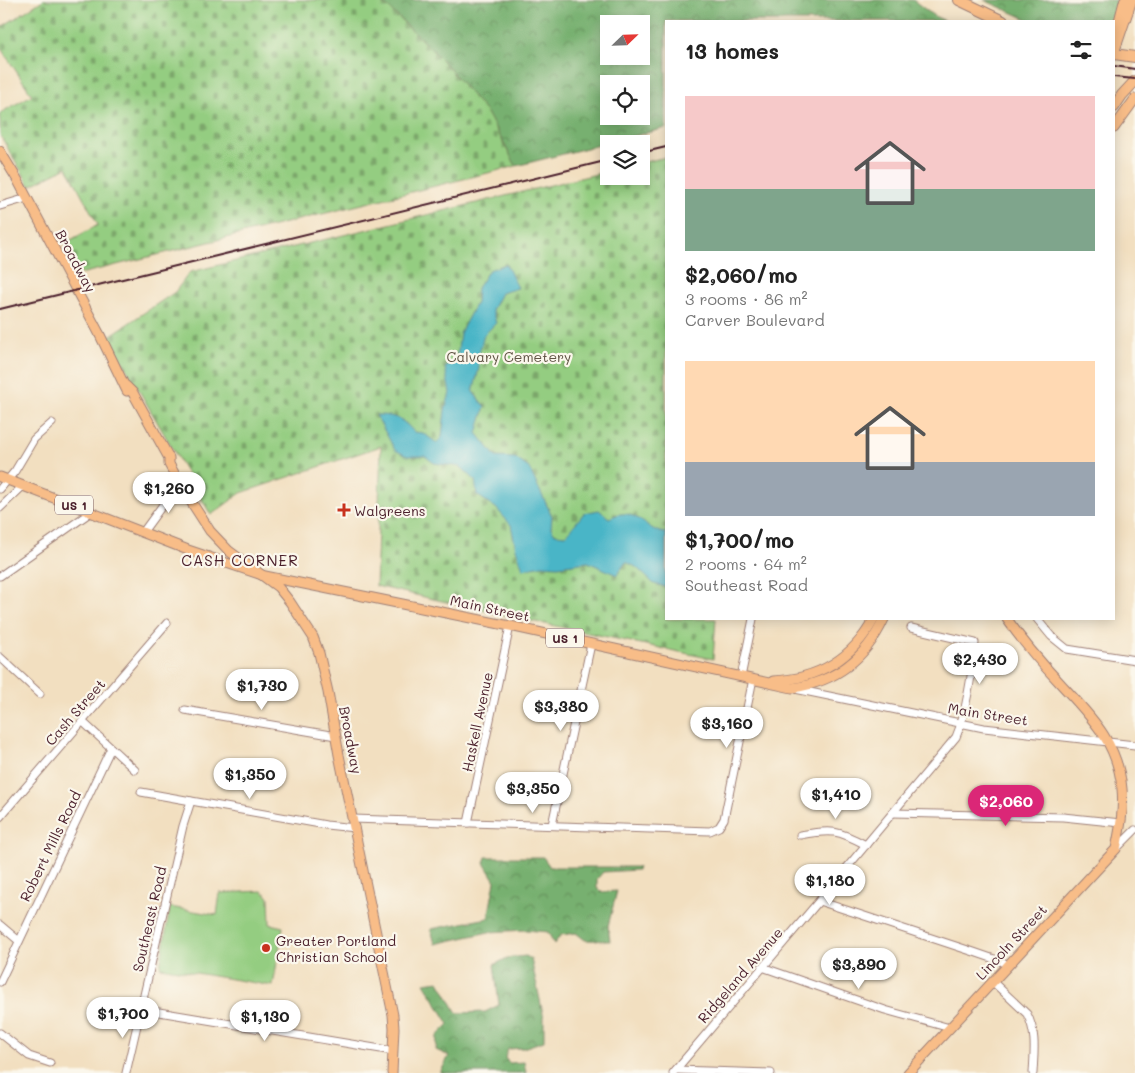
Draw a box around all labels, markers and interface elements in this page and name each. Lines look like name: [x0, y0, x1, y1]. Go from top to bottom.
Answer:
north arrow: [600, 15, 650, 65]
map controls: [600, 15, 650, 185]
icon: filters: [1067, 36, 1095, 64]
text: 13 homes: [685, 37, 779, 64]
button: locate: [600, 75, 650, 125]
icon: home: [845, 128, 935, 218]
button: layers: [600, 135, 650, 185]
street label: Broadway: [52, 226, 100, 296]
text: $2,060/mo: [685, 261, 798, 288]
text: 3 rooms · 86 m²: [685, 288, 808, 309]
text: Carver Boulevard: [685, 309, 825, 330]
park label: Calvary Cemetery: [447, 347, 571, 366]
icon: home: [845, 393, 935, 483]
pin: $1,260: [128, 472, 210, 514]
text: $1,260: [144, 477, 194, 498]
road number: US 1: [55, 496, 93, 514]
place label: Walgreens: [354, 501, 426, 520]
marker: Walgreens: [338, 504, 350, 516]
text: $1,700/mo: [685, 526, 794, 553]
district label: CASH CORNER: [181, 550, 299, 570]
text: 2 rooms · 64 m²: [685, 553, 807, 574]
text: Southeast Road: [685, 574, 808, 595]
street label: Main Street: [448, 590, 532, 626]
road number: US 1: [546, 628, 584, 648]
pin: $2,430: [939, 642, 1021, 685]
text: $2,430: [953, 648, 1007, 669]
pin: $1,730: [221, 668, 303, 711]
street label: Haskell Avenue: [457, 670, 497, 774]
text: $1,730: [237, 674, 287, 695]
street label: Cash Street: [41, 675, 109, 749]
pin: $3,380: [520, 690, 602, 732]
text: $3,380: [534, 695, 588, 716]
street label: Main Street: [947, 698, 1029, 730]
street label: Broadway: [335, 705, 367, 775]
pin: $3,160: [686, 706, 768, 749]
text: $3,160: [701, 712, 753, 733]
pin: $1,350: [209, 758, 291, 800]
text: $1,350: [224, 763, 276, 784]
pin: $3,350: [492, 772, 574, 814]
text: $3,350: [506, 777, 560, 798]
pin: $1,410: [795, 778, 877, 820]
text: $1,410: [811, 783, 861, 804]
pin: $2,060: [965, 784, 1047, 827]
street label: Robert Mills Road: [15, 787, 85, 905]
text: $2,060: [979, 790, 1033, 811]
street label: Southeast Road: [128, 864, 170, 974]
pin: $1,180: [789, 864, 871, 906]
text: $1,180: [805, 869, 855, 890]
street label: Lincoln Street: [971, 900, 1051, 984]
street label: Ridgeland Avenue: [693, 923, 787, 1027]
place label: Greater Portland Christian School: [276, 931, 396, 966]
marker: Greater Portland Christian School: [260, 942, 272, 954]
pin: $3,890: [818, 948, 900, 990]
text: $3,890: [832, 953, 886, 974]
pin: $1,700: [82, 996, 164, 1039]
pin: $1,130: [224, 1000, 306, 1042]
text: $1,700: [97, 1002, 149, 1023]
text: $1,130: [241, 1005, 289, 1026]

